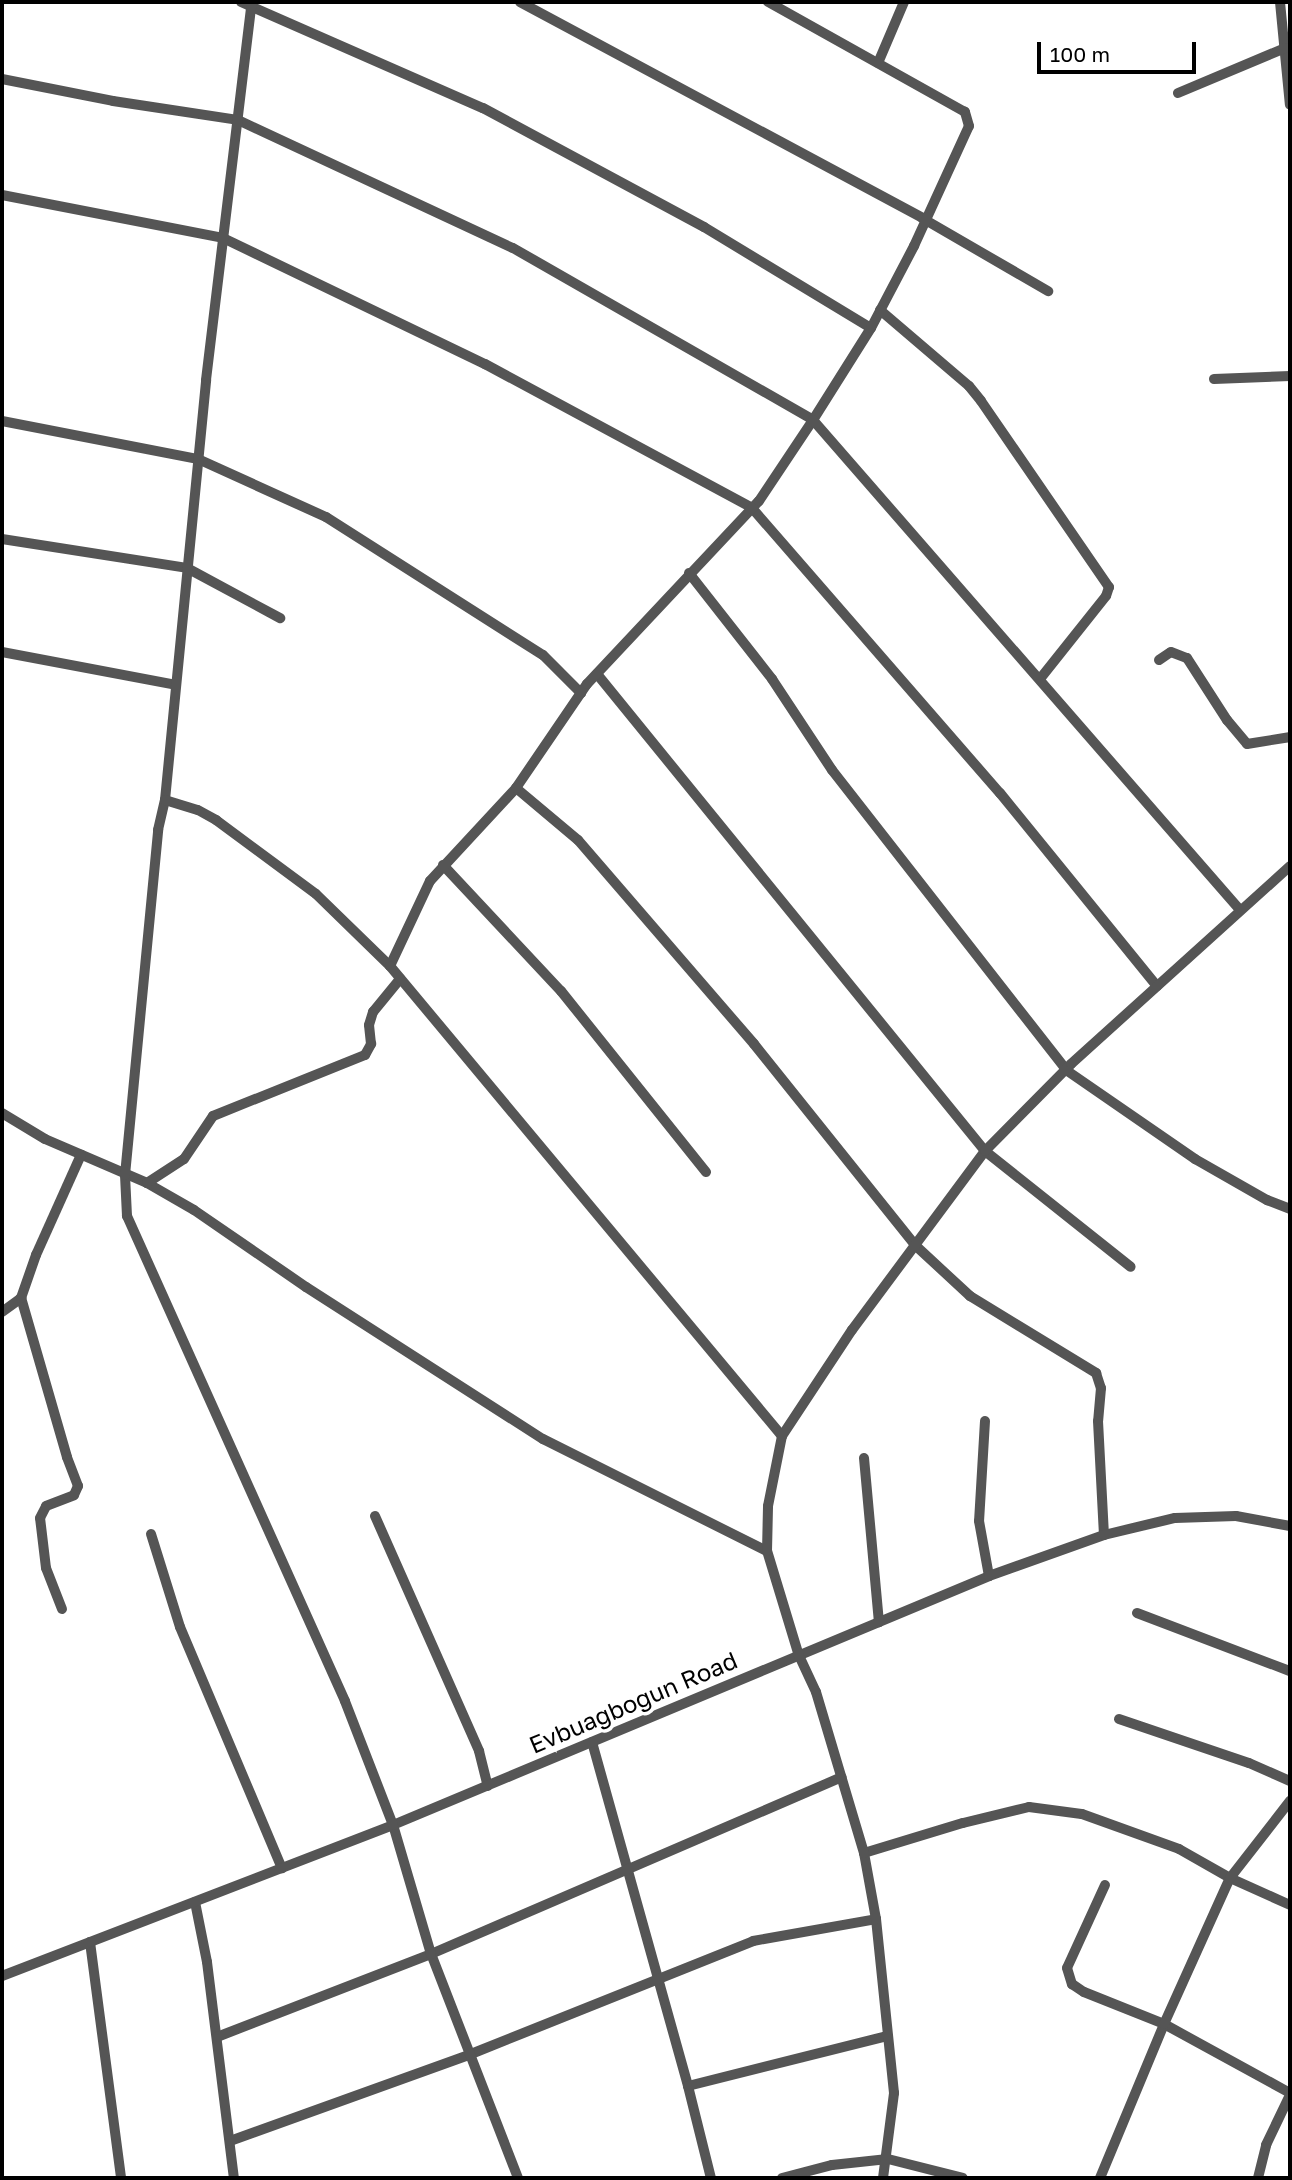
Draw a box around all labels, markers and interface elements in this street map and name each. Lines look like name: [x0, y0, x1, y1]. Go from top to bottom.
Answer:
scale bar: [1040, 28, 1199, 72]
text: 100 m: [1050, 41, 1110, 67]
street label: Evbuagbogun Road: [525, 1645, 741, 1759]

